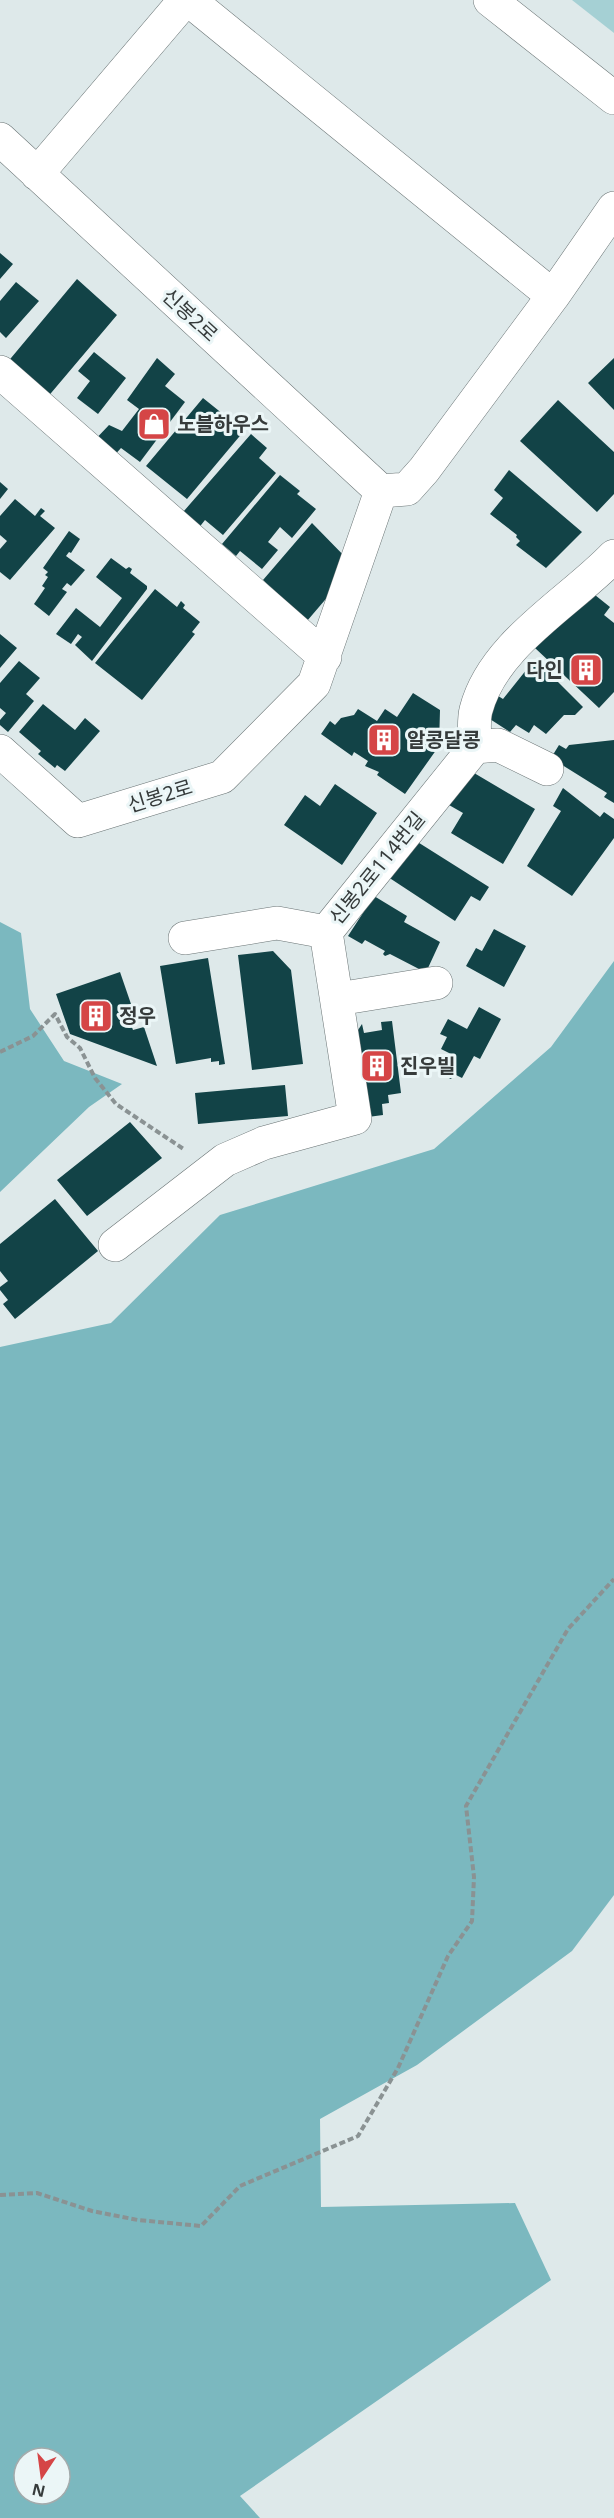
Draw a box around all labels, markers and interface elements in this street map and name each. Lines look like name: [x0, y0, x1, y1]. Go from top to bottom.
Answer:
street label: 신봉2로: [157, 282, 224, 347]
shop icon: 노블하우스: [136, 406, 172, 442]
place label: 노블하우스: [177, 410, 269, 437]
building icon: 다인: [568, 652, 604, 688]
place label: 다인: [526, 656, 563, 683]
building icon: 알콩달콩: [366, 722, 402, 758]
place label: 알콩달콩: [407, 726, 481, 753]
street label: 신봉2로: [124, 773, 196, 818]
street label: 신봉2로114번길: [323, 806, 430, 930]
building icon: 정우: [78, 998, 114, 1034]
place label: 정우: [119, 1002, 156, 1029]
building icon: 진우빌: [359, 1048, 395, 1084]
place label: 진우빌: [400, 1052, 455, 1079]
north arrow: [12, 2446, 72, 2506]
text: N: [30, 2478, 47, 2503]

